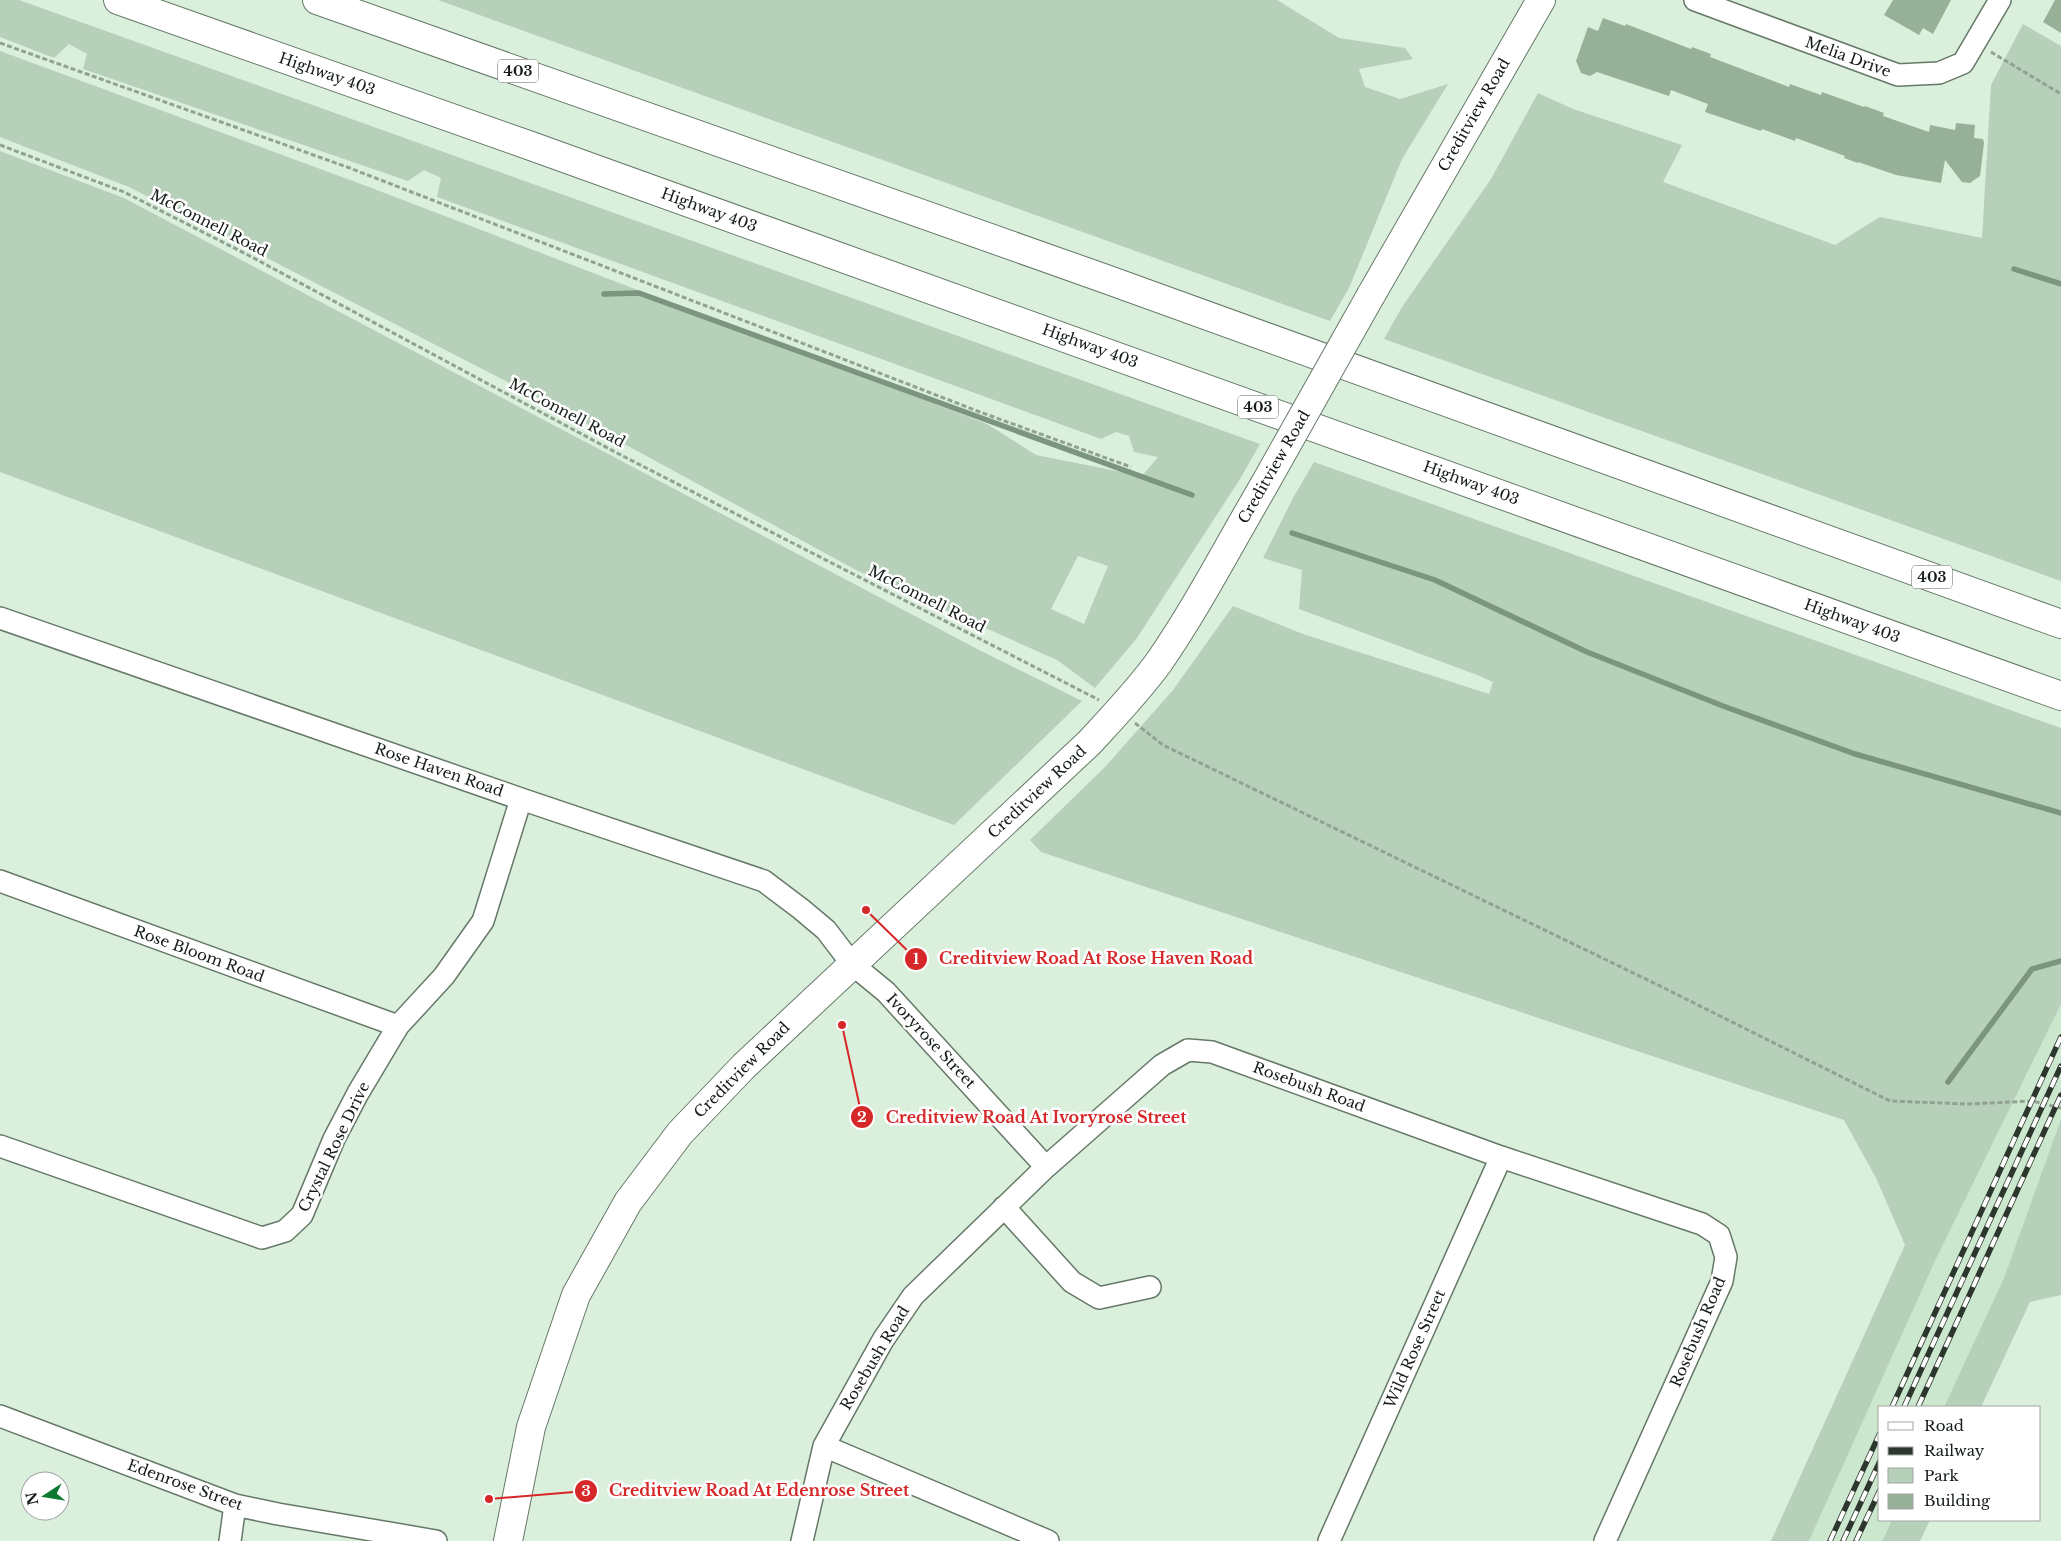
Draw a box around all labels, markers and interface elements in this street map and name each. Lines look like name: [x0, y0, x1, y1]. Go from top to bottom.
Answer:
street label: Melia Drive: [1803, 32, 1894, 81]
street label: Highway 403: [276, 48, 378, 99]
street label: Creditview Road: [1433, 55, 1514, 175]
road number: 403: [498, 59, 538, 82]
street label: Highway 403: [659, 183, 760, 236]
street label: McConnell Road: [147, 185, 271, 260]
street label: Highway 403: [1040, 319, 1141, 372]
street label: McConnell Road: [506, 374, 629, 451]
road number: 403: [1238, 396, 1278, 418]
street label: Creditview Road: [1233, 407, 1314, 527]
street label: Highway 403: [1421, 456, 1522, 509]
street label: McConnell Road: [865, 561, 989, 636]
road number: 403: [1912, 566, 1952, 588]
street label: Highway 403: [1802, 594, 1903, 647]
street label: Rose Haven Road: [372, 739, 506, 800]
street label: Creditview Road: [983, 741, 1090, 842]
street label: Rose Bloom Road: [131, 921, 267, 986]
callout: Creditview Road At Rose Haven Road: [904, 943, 1264, 974]
text: Creditview Road At Rose Haven Road: [939, 948, 1253, 968]
text: 1: [913, 949, 920, 968]
street label: Ivoryrose Street: [883, 989, 980, 1092]
street label: Creditview Road: [690, 1018, 794, 1122]
street label: Rosebush Road: [1250, 1057, 1368, 1116]
street label: Crystal Rose Drive: [294, 1079, 373, 1215]
callout: Creditview Road At Ivoryrose Street: [850, 1102, 1196, 1133]
text: 2: [857, 1107, 867, 1126]
text: Creditview Road At Ivoryrose Street: [886, 1107, 1187, 1127]
street label: Rosebush Road: [1666, 1274, 1729, 1390]
street label: Wild Rose Street: [1379, 1286, 1449, 1412]
street label: Rosebush Road: [836, 1302, 913, 1413]
legend: [1878, 1406, 2041, 1521]
text: Road: [1924, 1416, 1964, 1435]
text: Railway: [1924, 1441, 1985, 1460]
street label: Edenrose Street: [125, 1455, 246, 1514]
text: Park: [1924, 1466, 1960, 1485]
north arrow: [20, 1471, 70, 1521]
callout: Creditview Road At Edenrose Street: [573, 1475, 919, 1506]
text: Creditview Road At Edenrose Street: [609, 1480, 910, 1500]
text: 3: [581, 1481, 591, 1500]
text: N: [22, 1490, 42, 1507]
text: Building: [1924, 1491, 1991, 1510]

